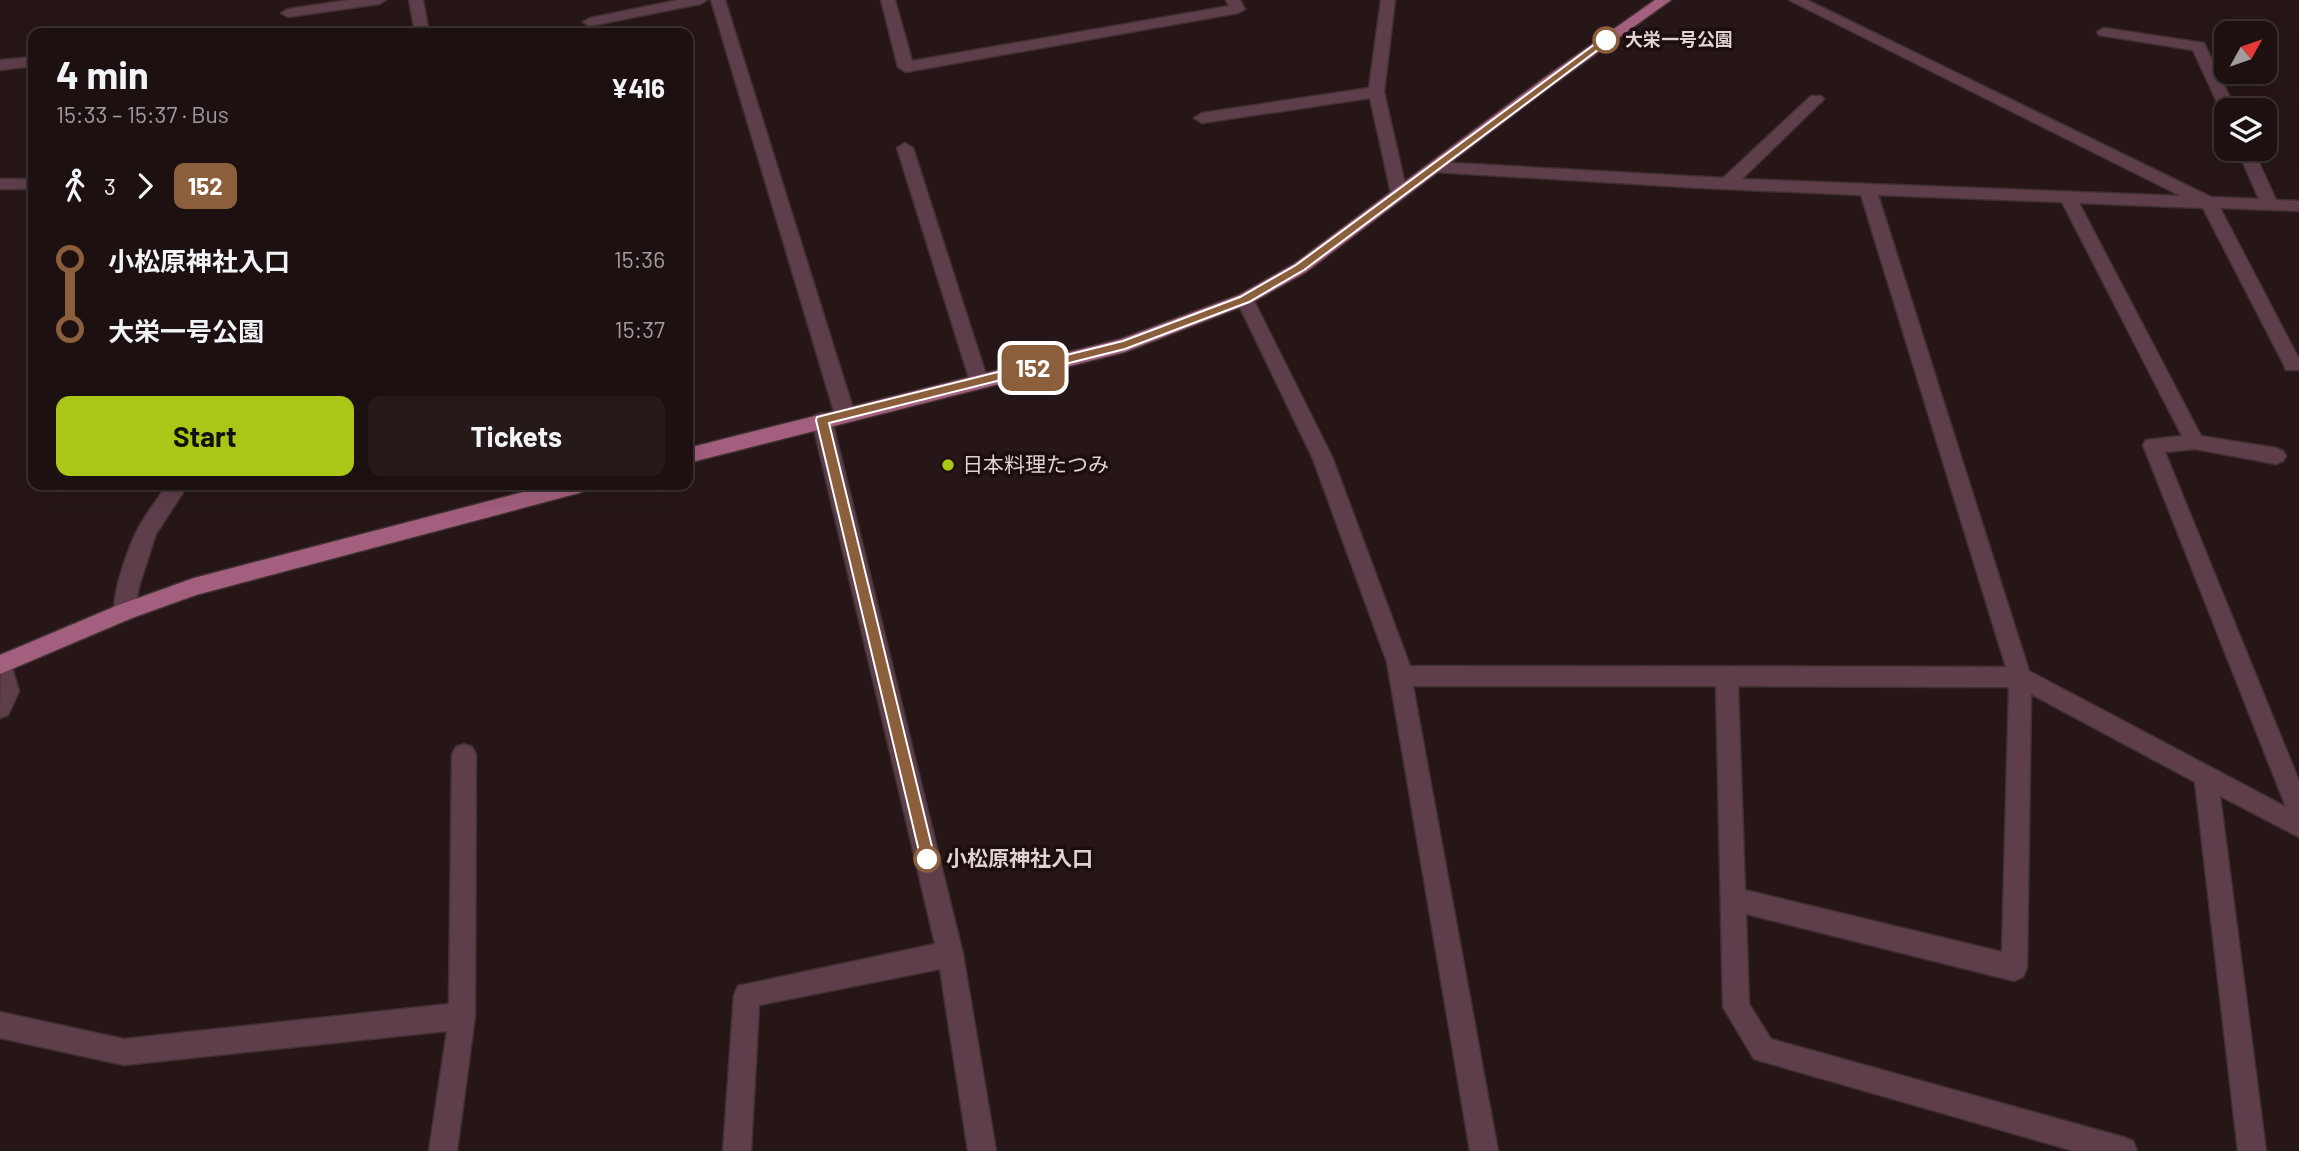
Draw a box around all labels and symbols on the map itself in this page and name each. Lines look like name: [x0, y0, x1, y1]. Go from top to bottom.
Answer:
north arrow: [2214, 21, 2277, 84]
marker: 大栄一号公園: [1593, 27, 1619, 53]
place label: 大栄一号公園: [1625, 28, 1733, 50]
line badge: 152: [993, 345, 1073, 391]
place label: 日本料理たつみ: [962, 451, 1109, 476]
marker: 日本料理たつみ: [940, 457, 956, 473]
place label: 小松原神社入口: [946, 845, 1093, 870]
marker: 小松原神社入口: [914, 846, 940, 872]

